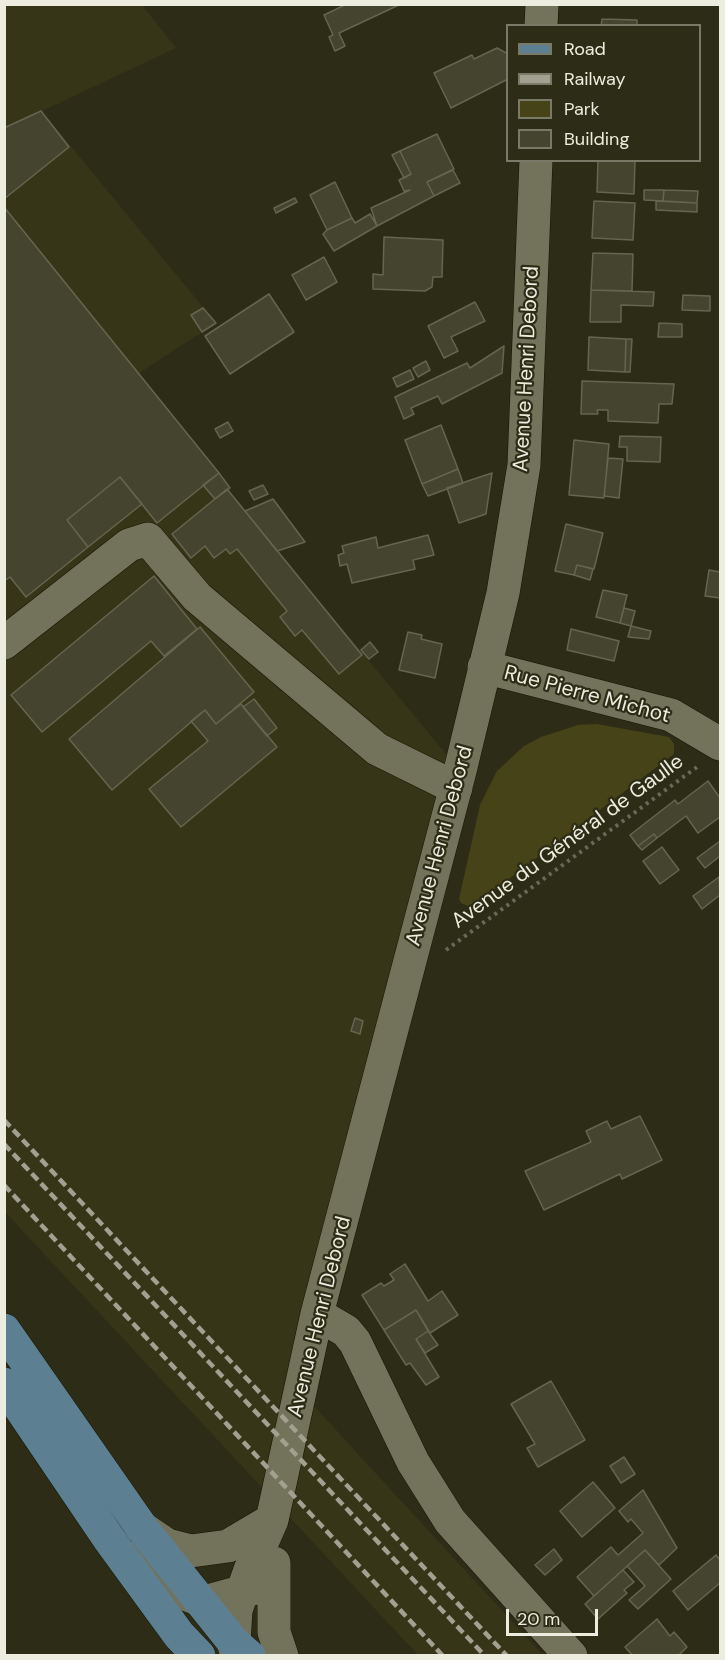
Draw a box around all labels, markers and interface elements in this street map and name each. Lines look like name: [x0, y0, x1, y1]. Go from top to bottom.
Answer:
legend: [506, 24, 701, 162]
text: Road: [564, 37, 606, 61]
text: Railway: [564, 67, 626, 91]
text: Park: [564, 97, 600, 121]
text: Building: [564, 127, 629, 151]
street label: Avenue Henri Debord: [509, 265, 545, 473]
street label: Rue Pierre Michot: [501, 661, 673, 729]
street label: Avenue Henri Debord: [401, 743, 479, 949]
street label: Avenue du Général de Gaulle: [447, 749, 689, 935]
street label: Avenue Henri Debord: [283, 1214, 357, 1420]
scale bar: [509, 1597, 600, 1635]
text: 20 m: [517, 1607, 560, 1631]

